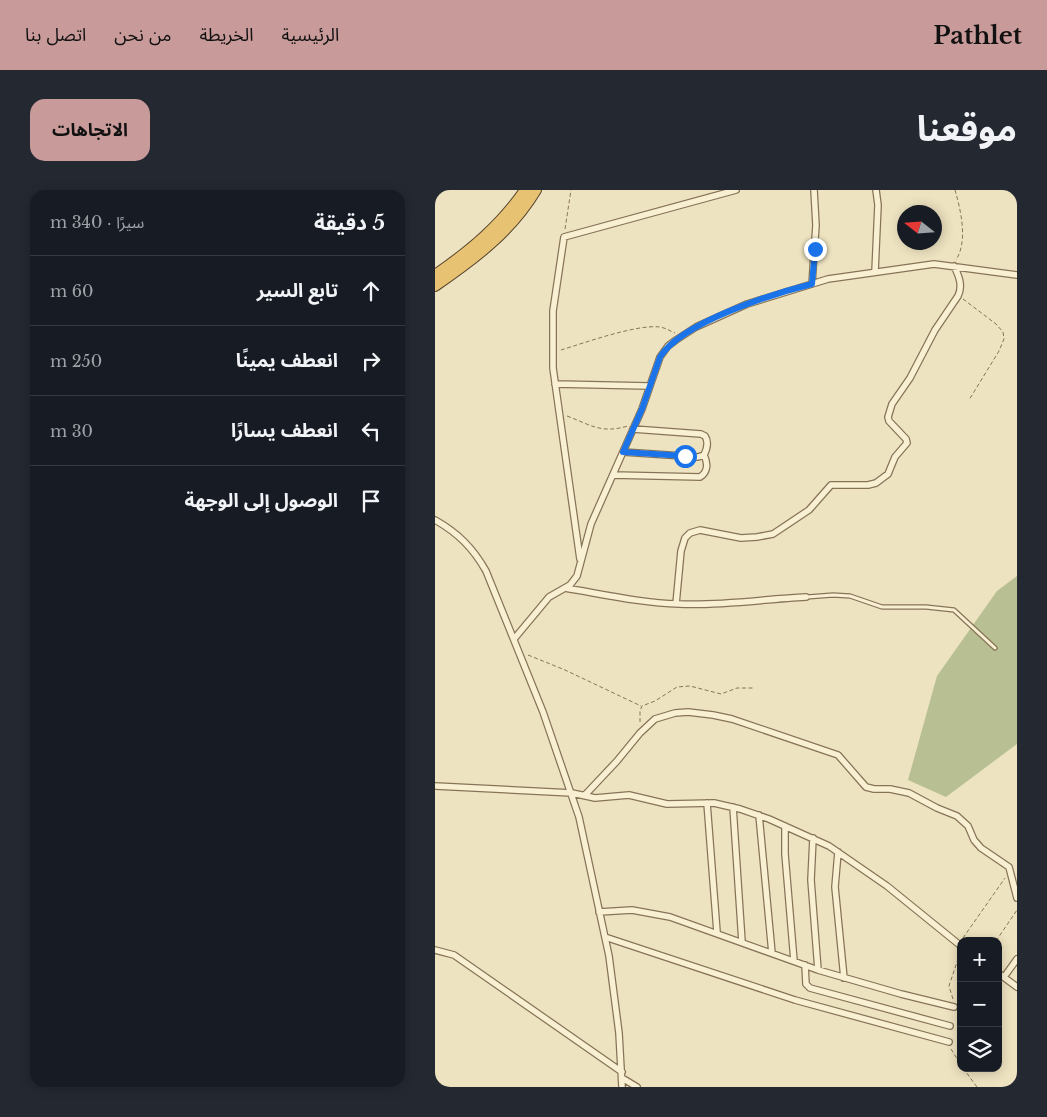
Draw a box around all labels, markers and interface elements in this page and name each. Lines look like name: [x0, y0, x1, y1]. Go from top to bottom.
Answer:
text: Pathlet: [933, 21, 1022, 50]
text: اتصل بنا: [25, 24, 86, 46]
text: من نحن: [114, 24, 172, 46]
text: الخريطة: [200, 24, 253, 46]
text: الرئيسية: [281, 24, 339, 46]
button: الاتجاهات: [30, 99, 150, 161]
text: موقعنا: [917, 107, 1017, 150]
north arrow: [897, 205, 942, 250]
text: 5 دقيقة: [314, 210, 385, 236]
text: سيرًا · 340 m: [50, 212, 144, 232]
route end: [804, 238, 827, 261]
icon: ahead: [357, 277, 385, 305]
text: تابع السير: [257, 279, 338, 302]
text: 60 m: [50, 281, 93, 301]
icon: right: [357, 347, 385, 375]
text: انعطف يمينًا: [236, 349, 338, 372]
text: 250 m: [50, 351, 102, 371]
icon: left: [357, 417, 385, 445]
text: انعطف يسارًا: [231, 419, 338, 442]
text: 30 m: [50, 421, 93, 441]
route start: [674, 445, 697, 468]
icon: arrive: [357, 487, 385, 515]
text: الوصول إلى الوجهة: [184, 489, 338, 512]
map controls: [957, 937, 1002, 1072]
button: +: [957, 937, 1002, 982]
button: −: [957, 982, 1002, 1027]
button: layers: [957, 1027, 1002, 1072]

